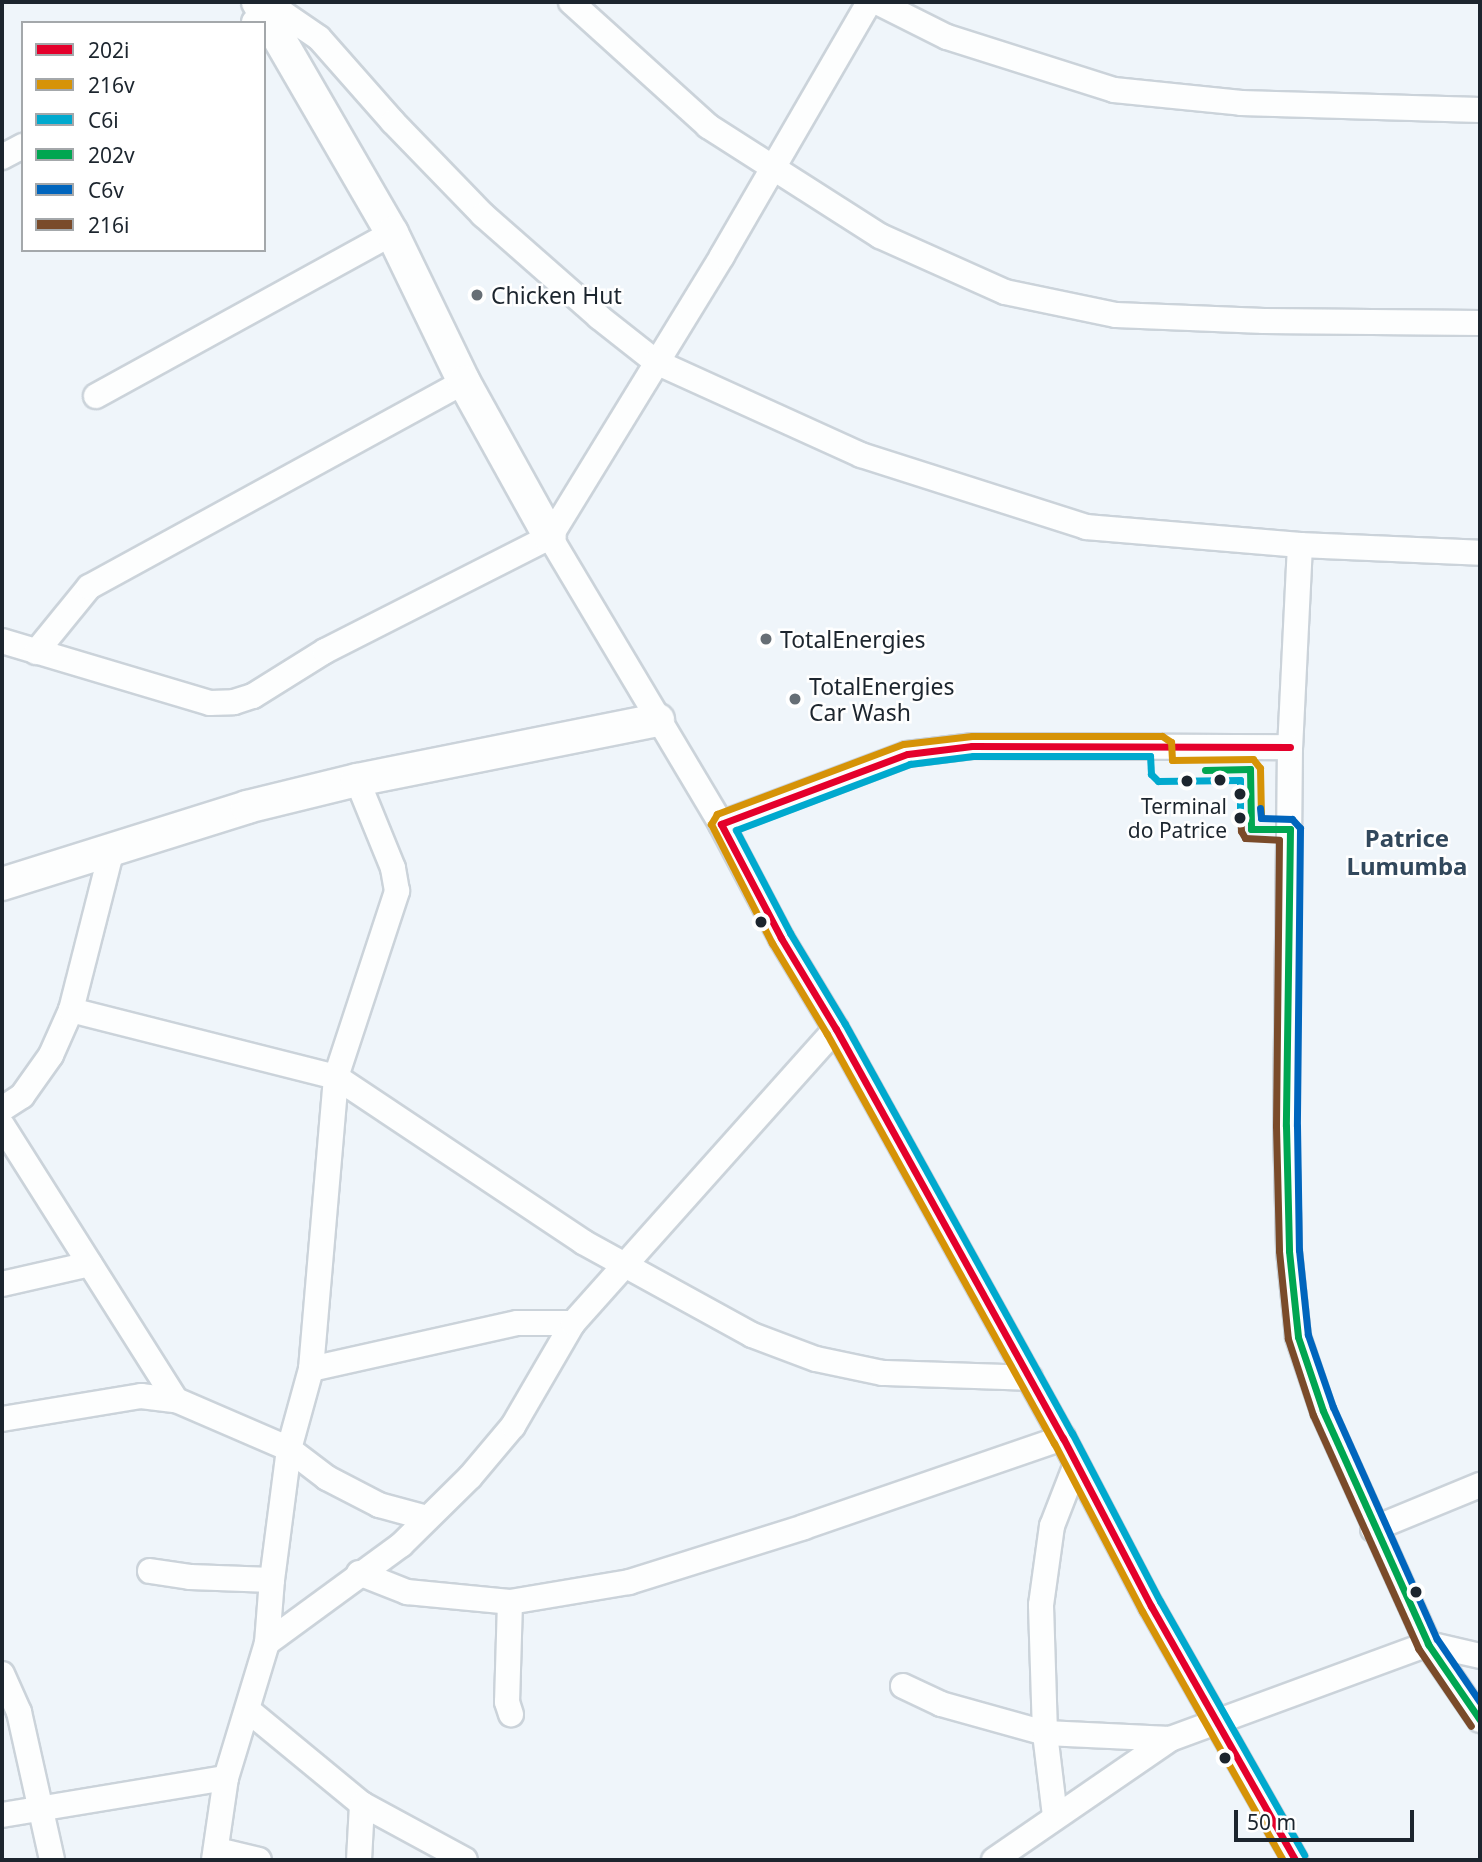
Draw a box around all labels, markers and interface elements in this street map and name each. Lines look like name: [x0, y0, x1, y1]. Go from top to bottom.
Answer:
legend: [21, 21, 266, 252]
text: 202i: [88, 36, 129, 64]
text: 216v: [88, 71, 135, 99]
text: C6i: [88, 106, 119, 134]
text: 202v: [88, 141, 135, 169]
text: C6v: [88, 176, 124, 204]
text: 216i: [88, 211, 129, 239]
place label: Chicken Hut: [491, 281, 622, 309]
marker: Chicken Hut: [469, 287, 485, 303]
place label: TotalEnergies: [780, 625, 926, 653]
marker: TotalEnergies: [758, 631, 774, 647]
place label: TotalEnergies Car Wash: [809, 672, 955, 726]
marker: TotalEnergies Car Wash: [787, 691, 803, 707]
unlabelled marker: [1213, 773, 1227, 787]
unlabelled marker: [1180, 774, 1194, 788]
unlabelled marker: [1233, 787, 1247, 801]
place label: Terminal do Patrice: [1128, 793, 1227, 843]
marker: Terminal do Patrice: [1233, 811, 1247, 825]
district label: Patrice Lumumba: [1347, 824, 1467, 880]
unlabelled marker: [754, 915, 768, 929]
unlabelled marker: [1409, 1585, 1423, 1599]
unlabelled marker: [1218, 1751, 1232, 1765]
scale bar: [1237, 1796, 1417, 1840]
text: 50 m: [1247, 1808, 1296, 1836]

